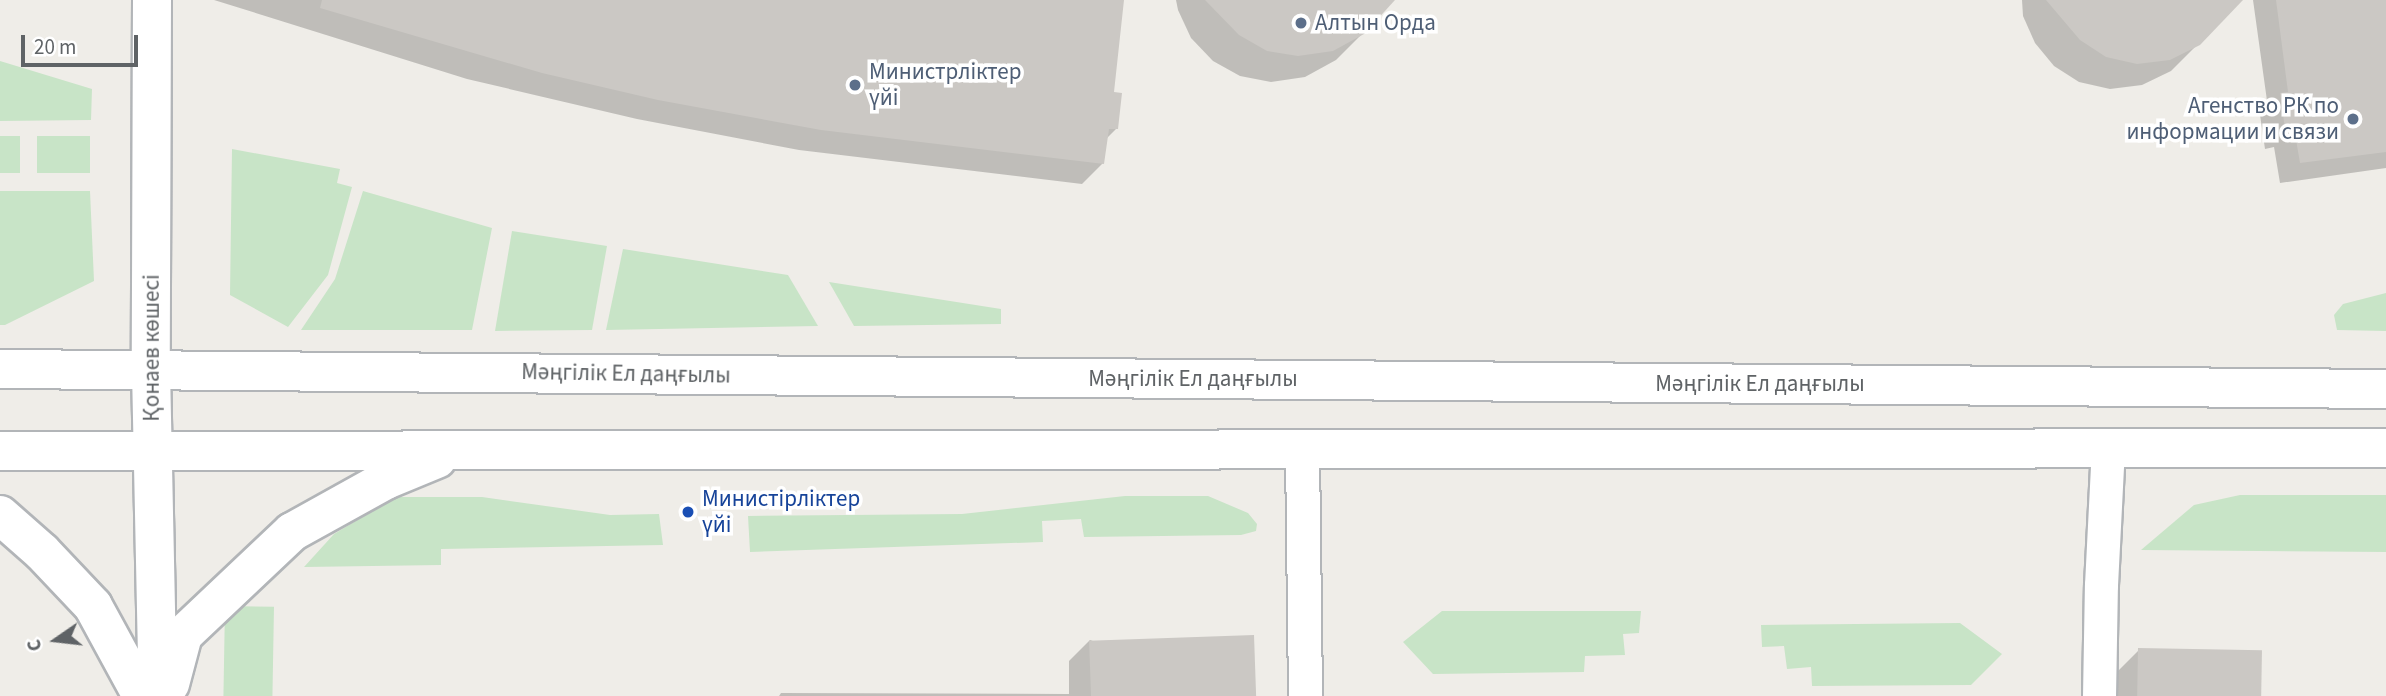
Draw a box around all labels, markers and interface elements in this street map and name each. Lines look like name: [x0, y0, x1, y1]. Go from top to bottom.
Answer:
place label: Алтын Орда: [1315, 9, 1436, 37]
marker: Алтын Орда: [1293, 15, 1309, 31]
scale bar: [24, 21, 142, 65]
text: 20 m: [34, 32, 76, 62]
place label: Министрліктер үйі: [869, 58, 1022, 112]
marker: Министрліктер үйі: [847, 77, 863, 93]
place label: Агенство РК по информации и связи: [2126, 92, 2339, 146]
marker: Агенство РК по информации и связи: [2345, 111, 2361, 127]
street label: Қонаев көшесі: [138, 274, 166, 422]
street label: Мәңгілік Ел даңғылы: [521, 358, 731, 390]
street label: Мәңгілік Ел даңғылы: [1088, 365, 1298, 393]
street label: Мәңгілік Ел даңғылы: [1655, 370, 1865, 398]
place label: Министірліктер үйі: [702, 485, 860, 539]
marker: Министірліктер үйі: [680, 504, 696, 520]
north arrow: [21, 605, 91, 675]
text: С: [21, 637, 50, 654]

